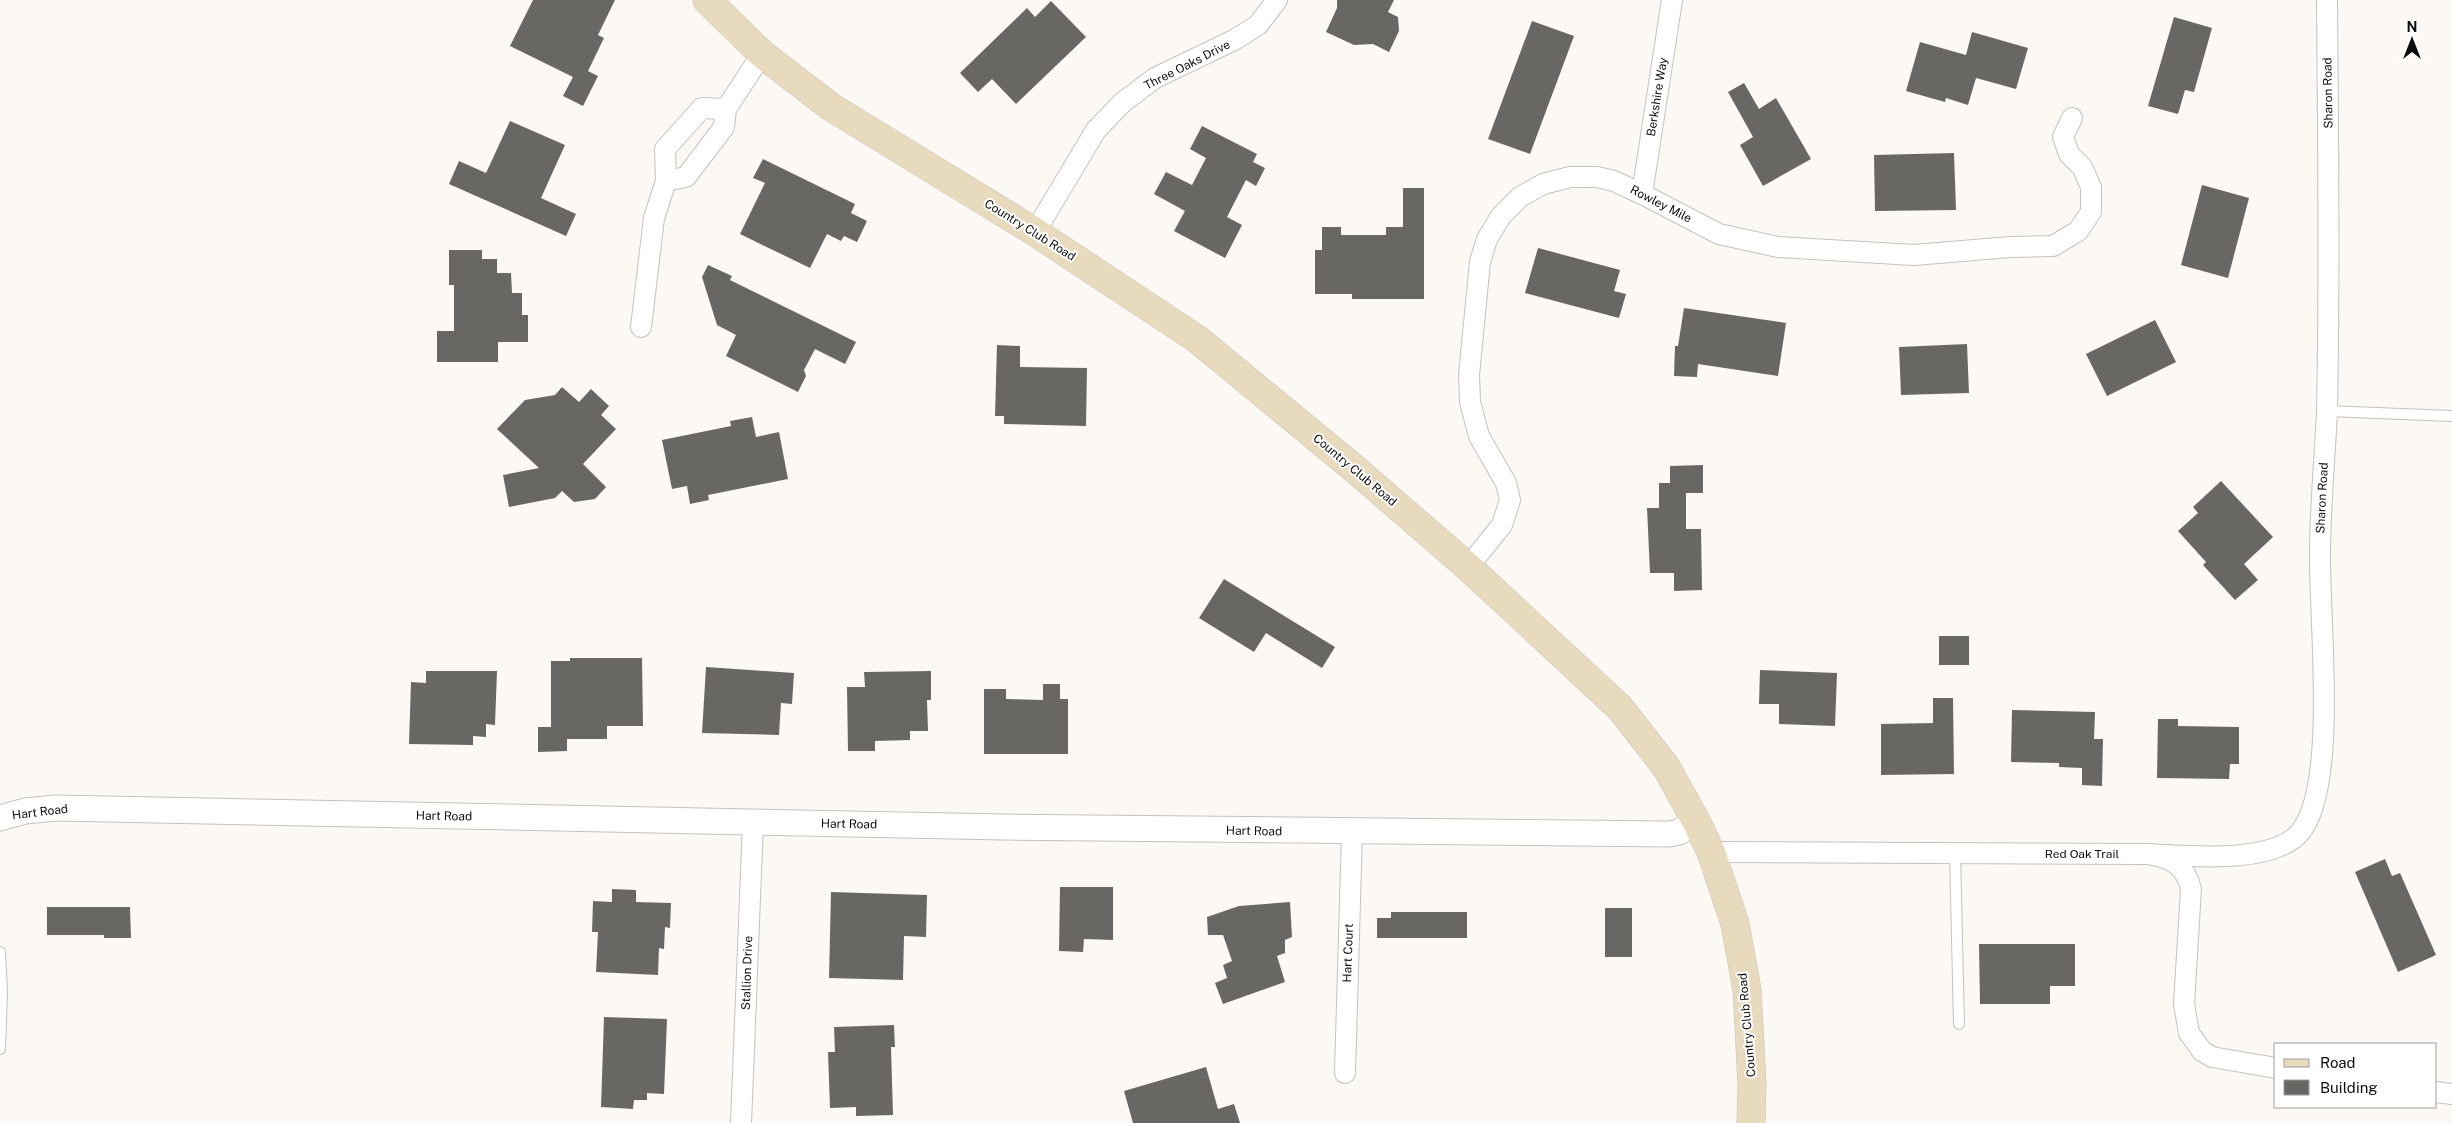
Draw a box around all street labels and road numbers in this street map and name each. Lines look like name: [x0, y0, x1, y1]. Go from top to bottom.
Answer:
street label: Three Oaks Drive: [1142, 37, 1233, 93]
street label: Berkshire Way: [1644, 56, 1670, 138]
street label: Sharon Road: [2320, 57, 2336, 129]
street label: Rowley Mile: [1628, 183, 1694, 226]
street label: Country Club Road: [982, 196, 1078, 264]
street label: Country Club Road: [1310, 431, 1400, 509]
street label: Sharon Road: [2313, 462, 2331, 534]
street label: Hart Road: [11, 802, 69, 822]
street label: Hart Road: [416, 809, 472, 823]
street label: Hart Road: [821, 817, 877, 831]
street label: Hart Road: [1226, 824, 1282, 838]
street label: Red Oak Trail: [2045, 847, 2120, 861]
street label: Hart Court: [1340, 923, 1356, 983]
street label: Stallion Drive: [739, 935, 755, 1010]
street label: Country Club Road: [1735, 972, 1759, 1078]

